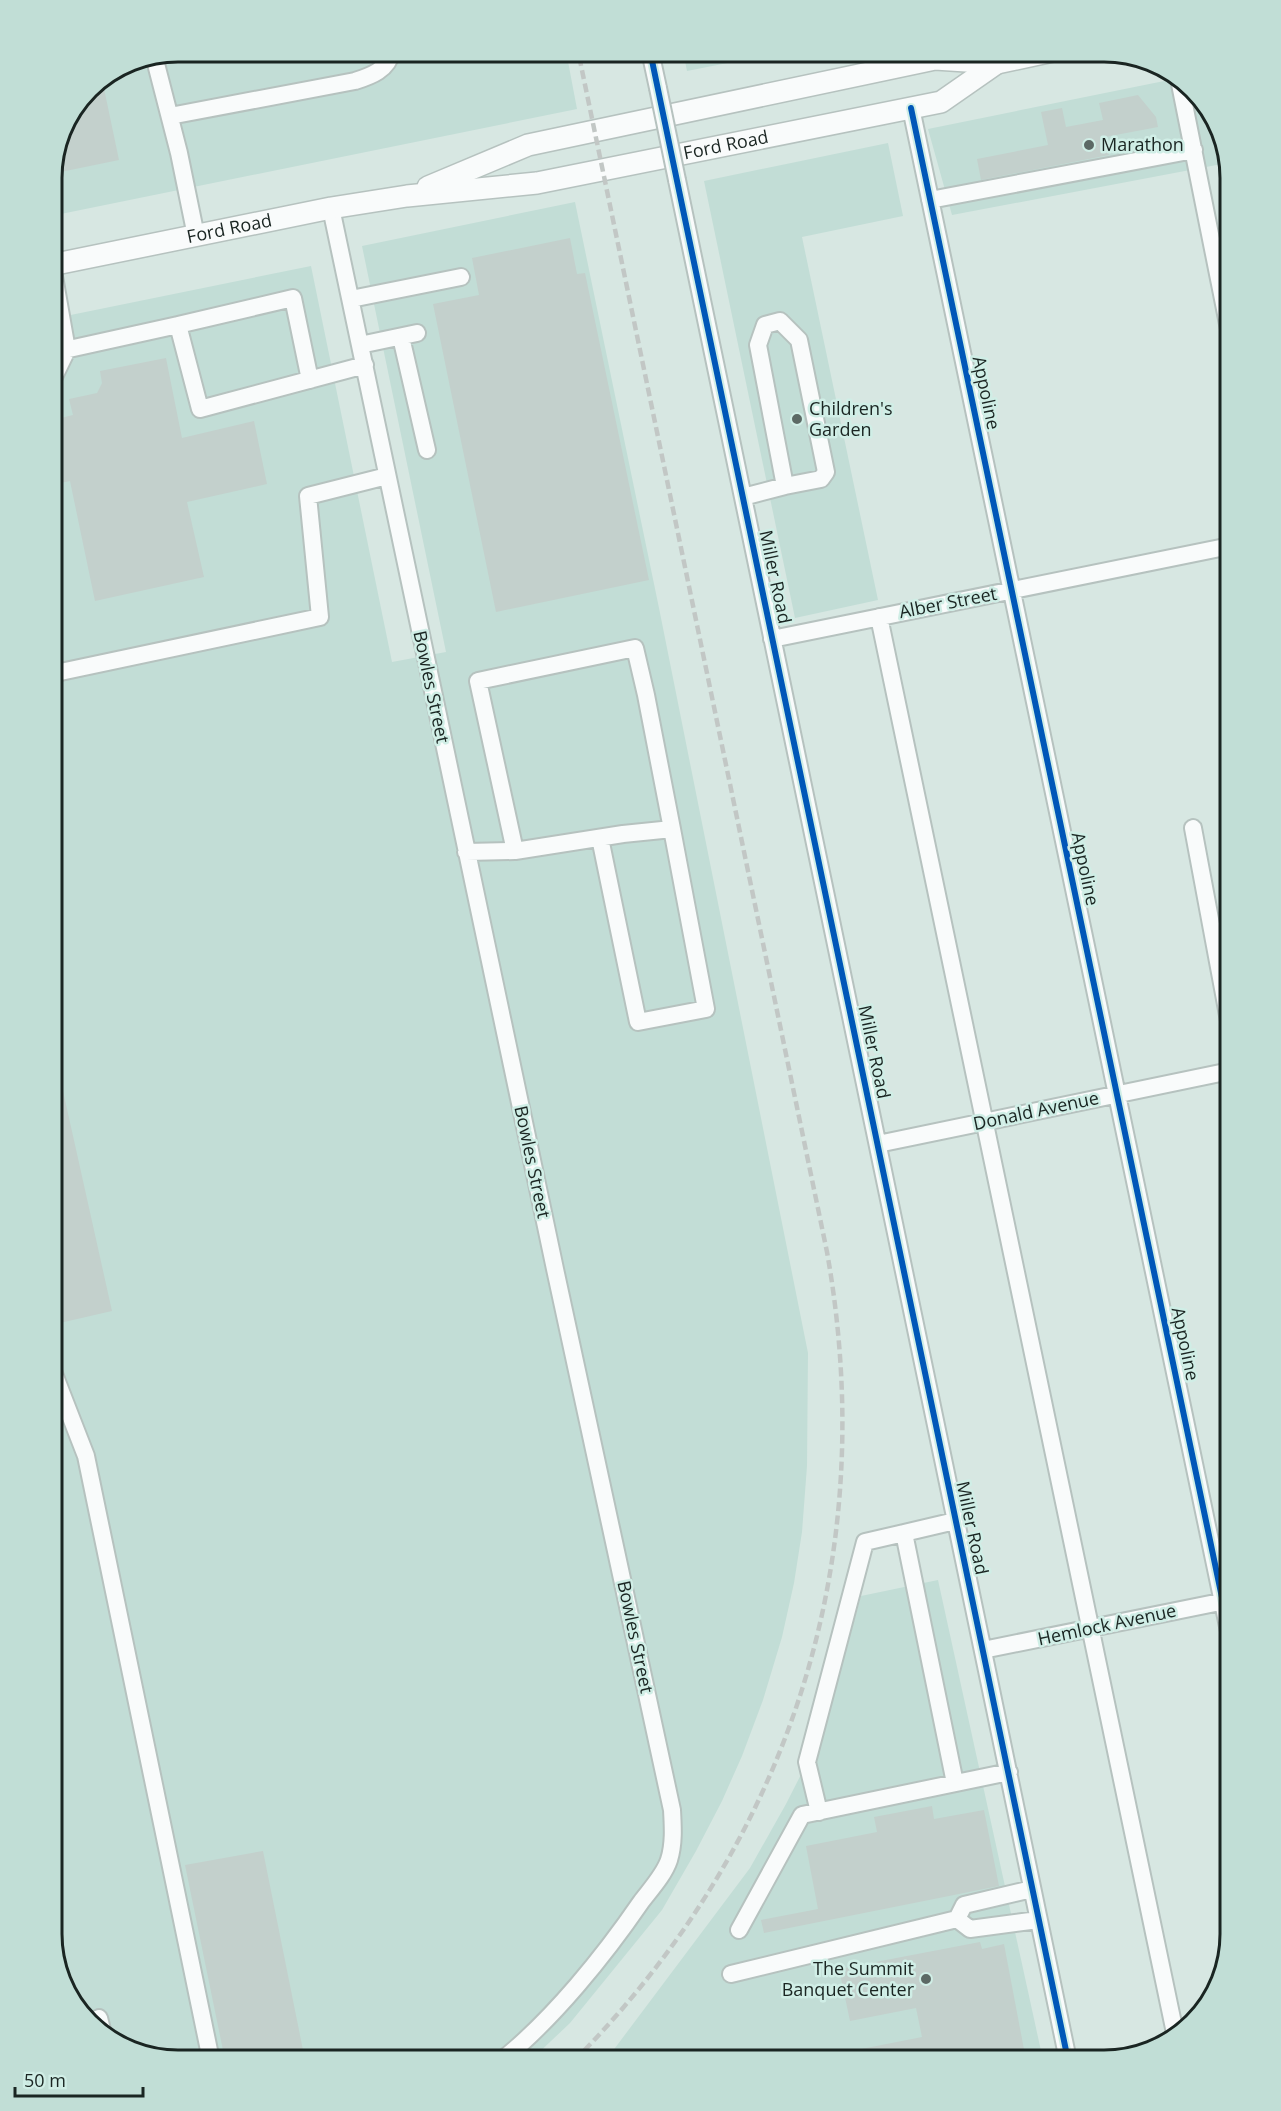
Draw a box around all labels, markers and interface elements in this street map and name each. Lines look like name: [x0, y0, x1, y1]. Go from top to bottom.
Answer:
street label: Ford Road: [681, 124, 770, 164]
place label: Marathon: [1101, 132, 1184, 156]
marker: Marathon: [1082, 138, 1096, 152]
street label: Ford Road: [185, 207, 274, 248]
street label: Appoline: [967, 354, 1006, 432]
place label: Children's Garden: [809, 396, 893, 441]
marker: Children's Garden: [790, 412, 804, 426]
street label: Miller Road: [754, 528, 798, 626]
street label: Alber Street: [897, 581, 999, 623]
street label: Bowles Street: [408, 628, 456, 745]
street label: Appoline: [1066, 830, 1105, 908]
street label: Miller Road: [853, 1003, 897, 1101]
street label: Donald Avenue: [971, 1085, 1101, 1135]
street label: Bowles Street: [509, 1103, 557, 1220]
street label: Appoline: [1166, 1305, 1205, 1383]
street label: Miller Road: [951, 1479, 995, 1577]
street label: Bowles Street: [612, 1578, 660, 1695]
street label: Hemlock Avenue: [1035, 1598, 1178, 1650]
place label: The Summit Banquet Center: [782, 1956, 915, 2001]
marker: The Summit Banquet Center: [919, 1972, 933, 1986]
scale bar: [15, 2060, 142, 2098]
text: 50 m: [24, 2068, 66, 2092]

